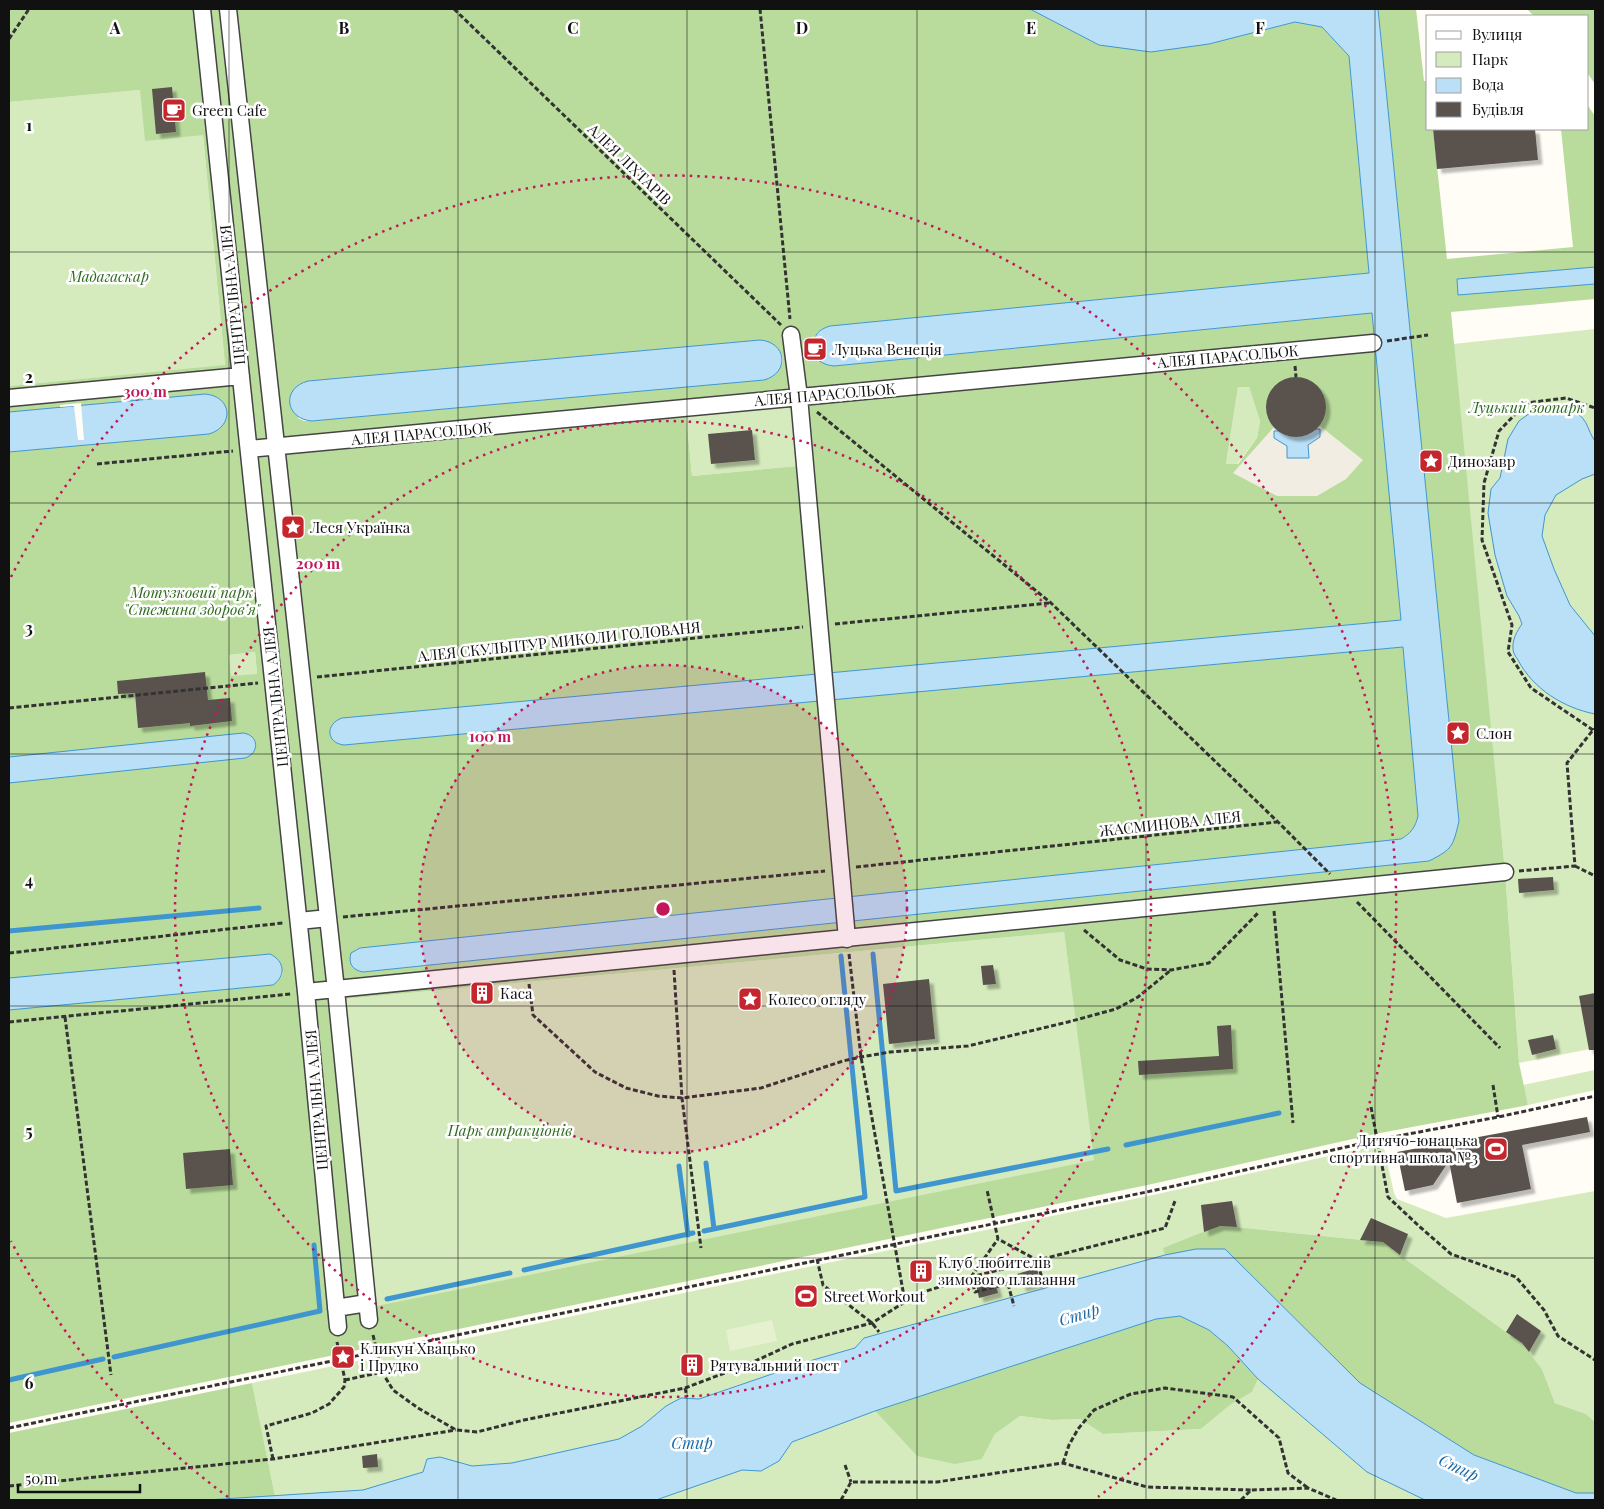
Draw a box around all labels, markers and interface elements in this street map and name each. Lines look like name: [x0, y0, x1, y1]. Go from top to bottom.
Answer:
legend: [1426, 15, 1589, 130]
text: A: [109, 17, 121, 38]
text: B: [339, 17, 350, 38]
text: C: [567, 17, 579, 38]
text: D: [796, 17, 808, 38]
text: E: [1026, 17, 1036, 38]
text: F: [1255, 17, 1265, 38]
text: Вулиця: [1472, 24, 1522, 44]
text: Парк: [1472, 49, 1508, 69]
text: Вода: [1472, 74, 1505, 94]
cafe icon: Green Cafe: [161, 97, 187, 123]
text: Будівля: [1472, 99, 1524, 119]
place label: Green Cafe: [192, 100, 267, 120]
text: 1: [26, 114, 32, 135]
street label: АЛЕЯ ЛІХТАРІВ: [583, 118, 676, 209]
street label: ЦЕНТРАЛЬНА АЛЕЯ: [215, 224, 249, 366]
park label: Мадагаскар: [68, 266, 149, 286]
cafe icon: Луцька Венеція: [802, 336, 828, 362]
place label: Луцька Венеція: [831, 339, 942, 359]
street label: АЛЕЯ ПАРАСОЛЬОК: [1155, 340, 1300, 372]
text: 2: [25, 366, 33, 387]
street label: АЛЕЯ ПАРАСОЛЬОК: [752, 378, 897, 410]
text: 300 m: [123, 381, 167, 401]
park label: Луцький зоопарк: [1468, 397, 1585, 417]
street label: АЛЕЯ ПАРАСОЛЬОК: [349, 417, 494, 449]
place icon: Динозавр: [1418, 448, 1444, 474]
place label: Динозавр: [1448, 451, 1516, 471]
place icon: Леся Українка: [280, 514, 306, 540]
place label: Леся Українка: [309, 517, 411, 537]
text: 200 m: [296, 553, 341, 573]
park label: Мотузковий парк "Стежина здоров’я": [124, 582, 262, 619]
street label: АЛЕЯ СКУЛЬПТУР МИКОЛИ ГОЛОВАНЯ: [416, 616, 702, 666]
text: 3: [25, 617, 33, 638]
street label: ЦЕНТРАЛЬНА АЛЕЯ: [258, 626, 292, 768]
place icon: Слон: [1445, 720, 1471, 746]
place label: Слон: [1476, 723, 1512, 743]
text: 100 m: [469, 726, 512, 746]
street label: ЖАСМИНОВА АЛЕЯ: [1098, 806, 1242, 840]
text: 4: [25, 869, 33, 890]
centre of rings: [654, 900, 672, 918]
building icon: Каса: [469, 980, 495, 1006]
place label: Каса: [500, 983, 533, 1003]
place icon: Колесо огляду: [737, 986, 763, 1012]
place label: Колесо огляду: [768, 989, 867, 1009]
street label: ЦЕНТРАЛЬНА АЛЕЯ: [300, 1029, 332, 1171]
text: 5: [25, 1120, 33, 1141]
park label: Парк атракціонів: [447, 1120, 572, 1140]
place label: Дитячо-юнацька спортивна школа №3: [1329, 1130, 1479, 1167]
sports icon: Дитячо-юнацька спортивна школа №3: [1483, 1136, 1509, 1162]
place label: Клуб любителів зимового плавання: [938, 1252, 1076, 1289]
building icon: Клуб любителів зимового плавання: [908, 1258, 934, 1284]
sports icon: Street Workout: [793, 1283, 819, 1309]
place label: Street Workout: [824, 1286, 925, 1306]
water label: Стир: [1056, 1298, 1102, 1330]
place label: Кликун Хвацько і Прудко: [360, 1338, 476, 1375]
place icon: Кликун Хвацько і Прудко: [330, 1344, 356, 1370]
building icon: Рятувальний пост: [679, 1352, 705, 1378]
place label: Рятувальний пост: [710, 1355, 839, 1375]
text: 6: [25, 1372, 34, 1393]
water label: Стир: [671, 1432, 713, 1453]
water label: Стир: [1436, 1448, 1482, 1486]
scale bar: [18, 1462, 140, 1494]
text: 50 m: [25, 1468, 58, 1488]

